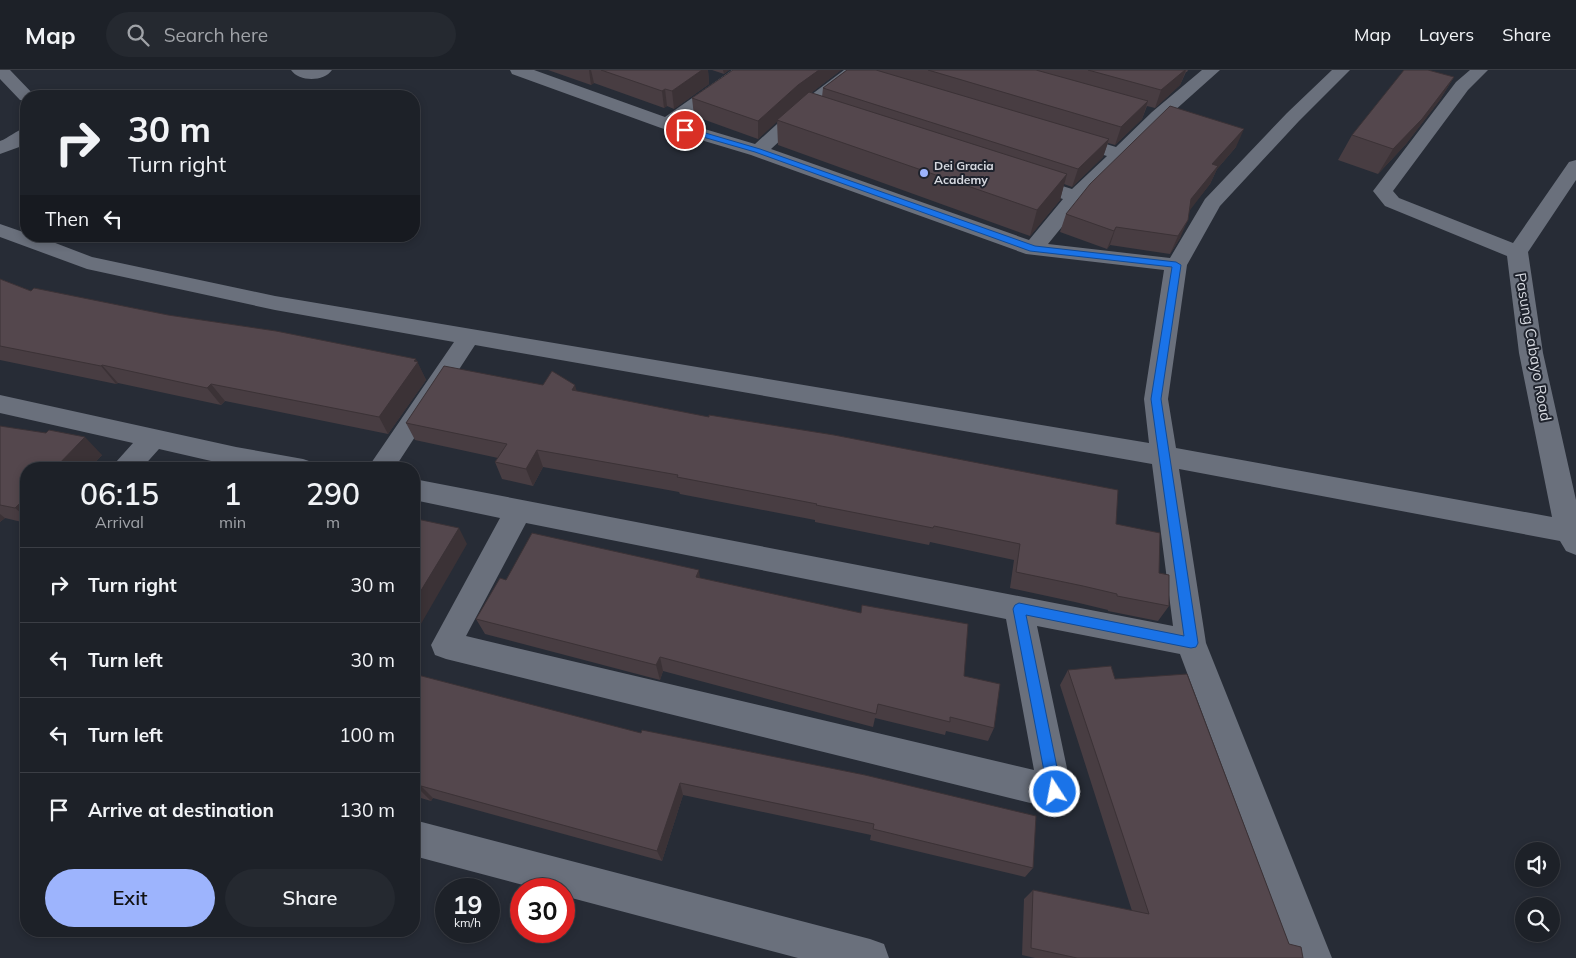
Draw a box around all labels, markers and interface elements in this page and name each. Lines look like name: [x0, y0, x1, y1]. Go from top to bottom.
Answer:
search box: [106, 12, 456, 57]
text: Map: [25, 20, 76, 50]
icon: search: [124, 21, 152, 49]
text: Search here: [164, 23, 268, 47]
text: Map: [1354, 23, 1391, 46]
text: Layers: [1419, 23, 1474, 46]
text: Share: [1502, 23, 1551, 46]
text: 30 m: [128, 107, 211, 151]
pin: [664, 109, 706, 151]
icon: right: [45, 110, 110, 175]
icon: arrive: [671, 116, 699, 144]
text: Turn right: [128, 150, 226, 178]
place label: Dei Gracia Academy: [934, 158, 994, 187]
marker: Dei Gracia Academy: [918, 167, 930, 179]
icon: left: [99, 205, 127, 233]
text: Then: [45, 207, 89, 231]
street label: Pasung Cabayo Road: [1511, 271, 1556, 423]
text: 06:15: [80, 475, 159, 513]
text: 1: [224, 475, 242, 513]
text: 290: [306, 475, 360, 513]
text: Arrival: [95, 512, 144, 532]
text: min: [219, 512, 246, 532]
text: m: [326, 512, 340, 532]
icon: right: [45, 571, 73, 599]
text: Turn right: [88, 573, 177, 597]
text: 30 m: [351, 573, 395, 597]
icon: left: [45, 646, 73, 674]
text: Turn left: [88, 648, 163, 672]
text: 30 m: [351, 648, 395, 672]
icon: left: [45, 721, 73, 749]
text: Turn left: [88, 723, 163, 747]
text: 100 m: [339, 723, 395, 747]
position arrow: [1028, 765, 1080, 817]
icon: arrive: [45, 796, 73, 824]
text: Arrive at destination: [88, 798, 274, 822]
text: 130 m: [339, 798, 395, 822]
map controls: [1515, 842, 1560, 942]
button: sound: [1515, 842, 1560, 887]
button: Exit: [45, 869, 215, 927]
button: Share: [225, 869, 395, 927]
speed limit sign: 30: [510, 878, 575, 943]
text: 19: [452, 889, 483, 920]
button: search: [1515, 897, 1560, 942]
text: km/h: [454, 915, 481, 930]

